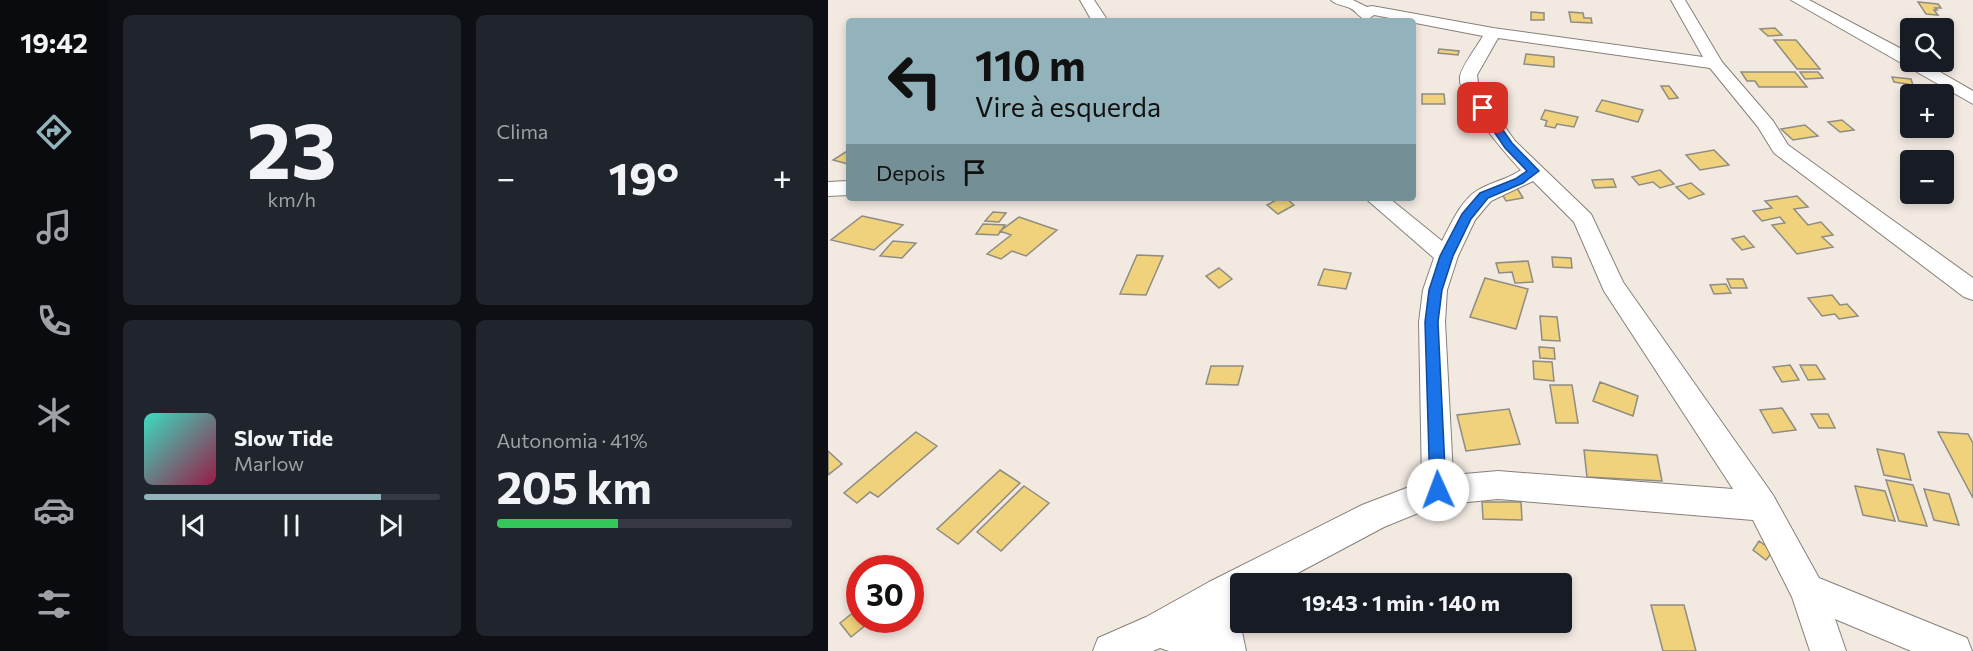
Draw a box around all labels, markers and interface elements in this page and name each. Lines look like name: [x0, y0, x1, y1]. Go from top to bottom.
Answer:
map controls: [1900, 18, 1954, 204]
button: search: [1900, 18, 1954, 72]
text: 19:42: [20, 26, 88, 59]
text: 110 m: [975, 38, 1086, 90]
icon: left: [876, 42, 954, 120]
pin: [1457, 82, 1508, 133]
button: +: [1900, 84, 1954, 138]
text: Vire à esquerda: [975, 90, 1161, 123]
icon: arrive: [1466, 91, 1499, 124]
text: 23: [247, 100, 337, 195]
icon: directions: [33, 111, 75, 153]
text: Clima: [497, 119, 548, 143]
text: 19°: [609, 149, 679, 204]
button: −: [1900, 150, 1954, 204]
text: −: [497, 156, 515, 197]
text: +: [773, 156, 792, 197]
icon: arrive: [958, 156, 991, 189]
text: Depois: [876, 159, 946, 186]
text: km/h: [267, 187, 316, 211]
icon: music: [33, 206, 75, 248]
icon: phone: [33, 300, 75, 342]
icon: climate: [33, 394, 75, 436]
text: Slow Tide: [234, 424, 333, 451]
text: Autonomia · 41%: [497, 428, 648, 452]
text: Marlow: [234, 451, 304, 475]
text: 205 km: [497, 458, 652, 513]
position arrow: [1406, 458, 1470, 522]
icon: car: [33, 489, 75, 531]
icon: previous: [177, 509, 210, 542]
icon: pause: [275, 509, 308, 542]
icon: next: [374, 509, 407, 542]
speed limit sign: 30: [846, 555, 924, 633]
icon: filters: [33, 583, 75, 625]
text: 19:43 · 1 min · 140 m: [1302, 589, 1500, 616]

